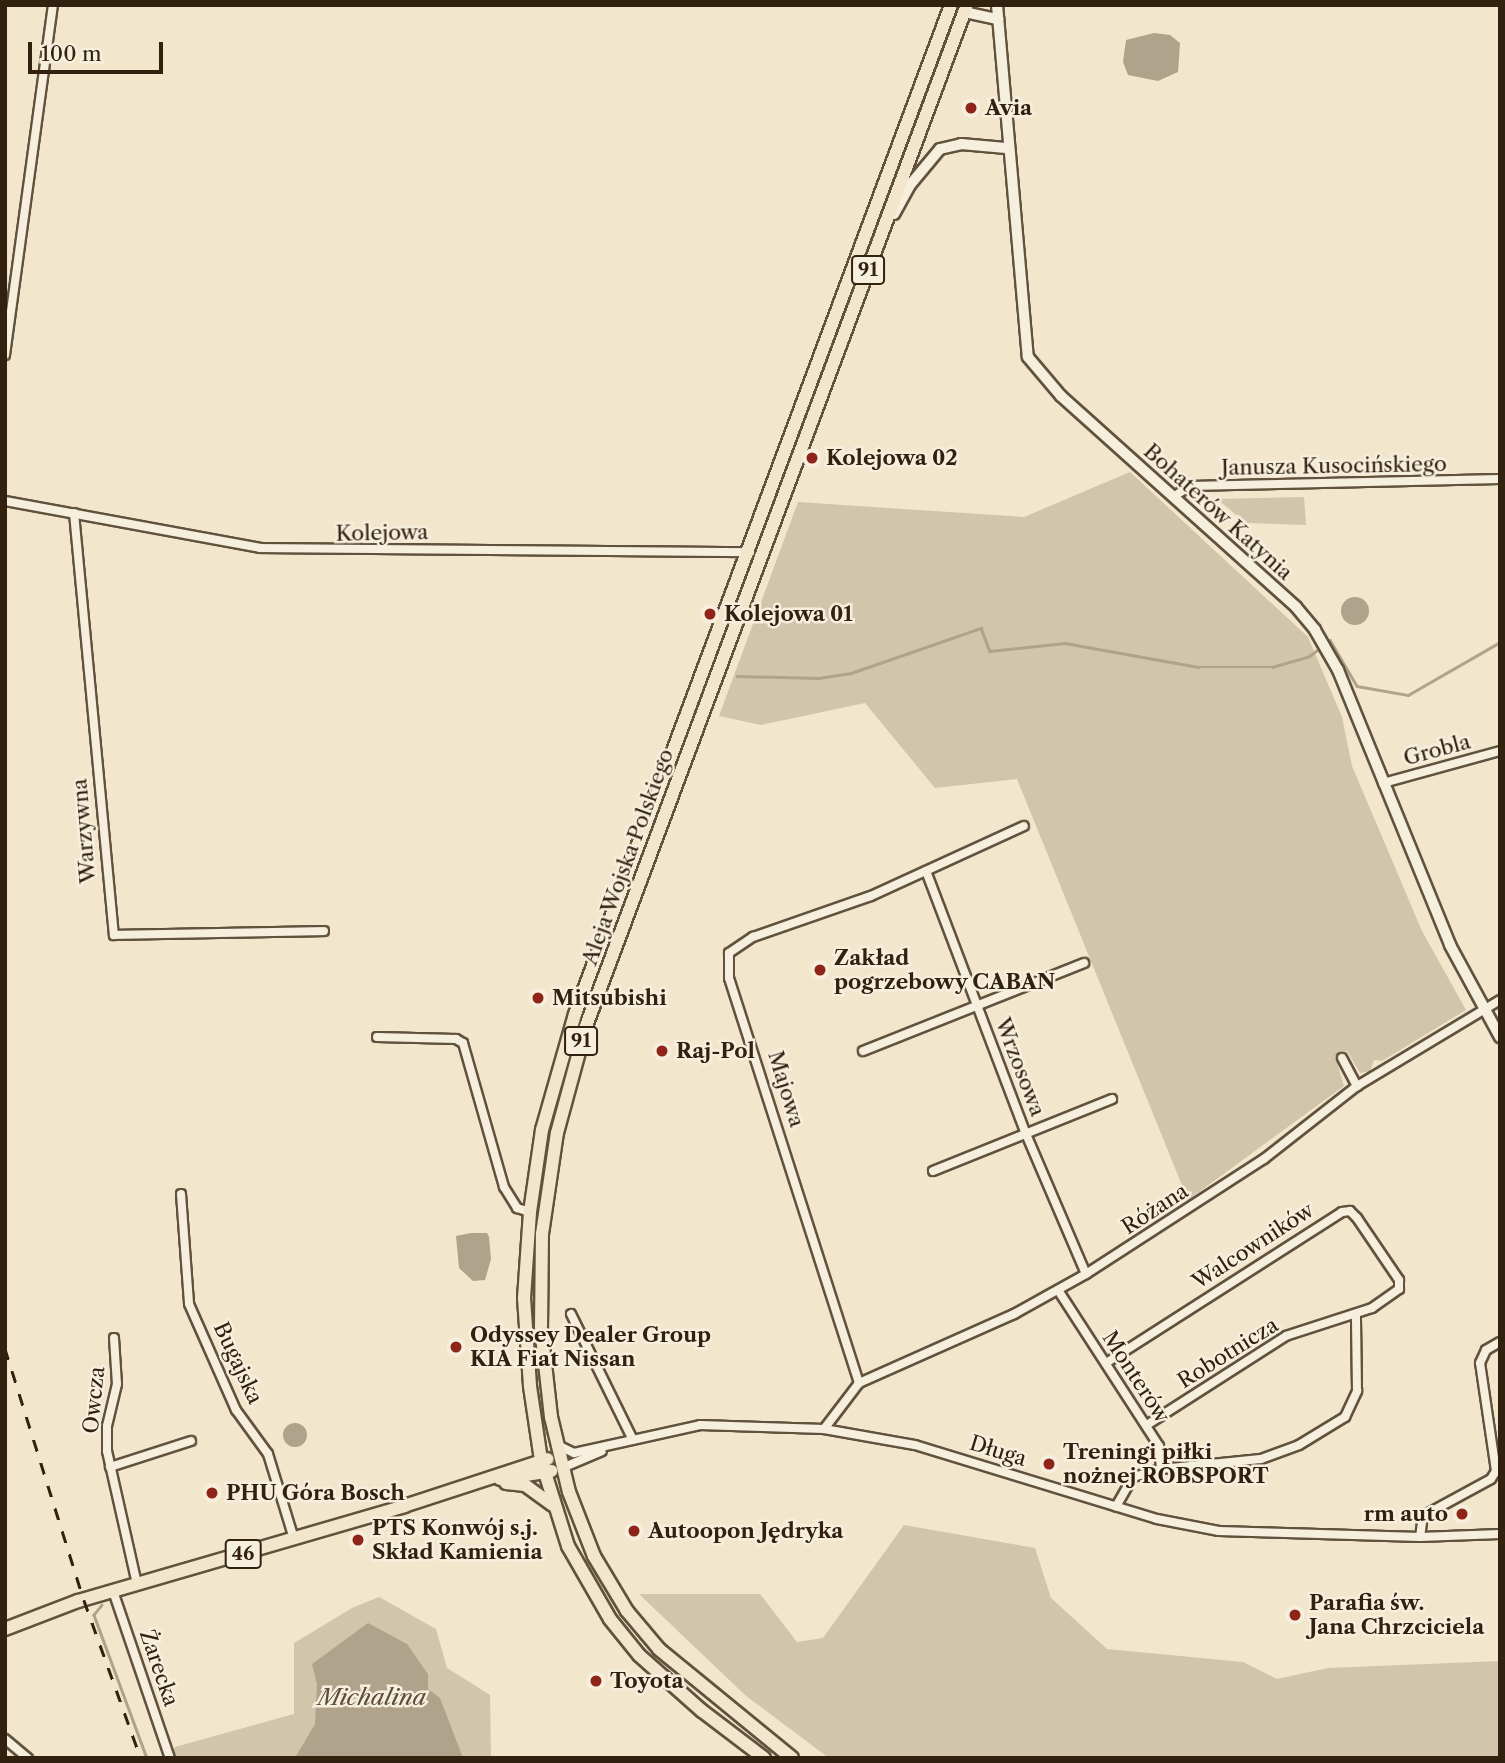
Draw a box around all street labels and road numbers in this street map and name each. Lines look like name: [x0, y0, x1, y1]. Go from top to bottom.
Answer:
road number: 91: [850, 254, 886, 286]
street label: Bohaterów Katynia: [1138, 438, 1298, 586]
street label: Janusza Kusocińskiego: [1221, 451, 1447, 481]
street label: Kolejowa: [335, 520, 429, 546]
street label: Grobla: [1401, 729, 1473, 771]
street label: Aleja Wojska Polskiego: [577, 745, 679, 969]
street label: Warzywna: [67, 778, 101, 884]
street label: Wrzosowa: [990, 1014, 1050, 1120]
road number: 91: [564, 1026, 598, 1056]
street label: Majowa: [763, 1048, 809, 1130]
street label: Różana: [1117, 1178, 1193, 1240]
street label: Walcowników: [1188, 1197, 1318, 1295]
street label: Robotnicza: [1173, 1312, 1283, 1394]
street label: Bugajska: [208, 1318, 268, 1408]
street label: Monterów: [1097, 1326, 1175, 1428]
street label: Owcza: [78, 1365, 110, 1435]
street label: Długa: [966, 1430, 1030, 1472]
road number: 46: [224, 1538, 262, 1570]
street label: Żarecka: [134, 1626, 184, 1710]

